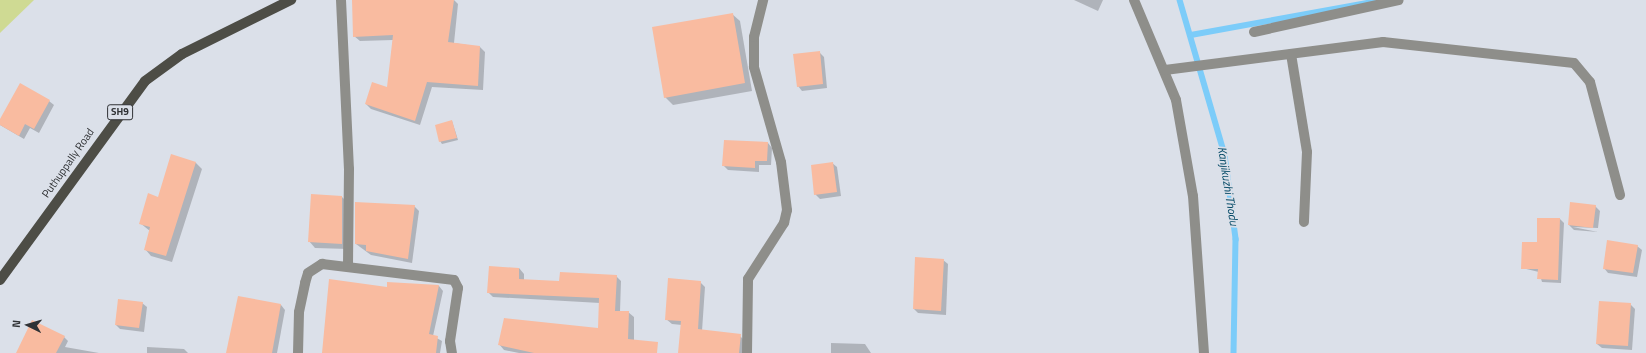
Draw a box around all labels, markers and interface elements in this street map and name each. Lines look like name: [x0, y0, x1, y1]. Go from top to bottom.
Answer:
road number: SH9: [107, 104, 133, 120]
street label: Puthuppally Road: [39, 126, 97, 200]
water label: Kanjikuzhi Thodu: [1215, 145, 1241, 227]
north arrow: [8, 305, 48, 345]
text: N: [8, 319, 24, 328]

